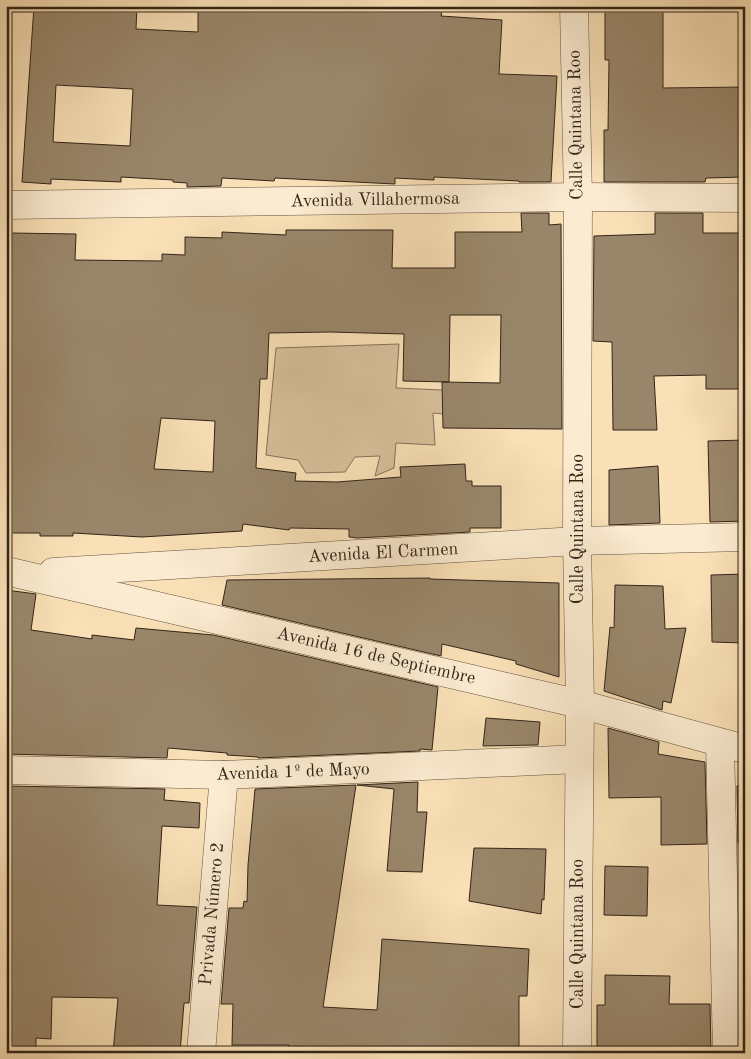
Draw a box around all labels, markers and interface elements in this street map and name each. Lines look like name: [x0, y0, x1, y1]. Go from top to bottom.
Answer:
street label: Calle Quintana Roo: [566, 50, 586, 200]
street label: Avenida Villahermosa: [290, 190, 460, 210]
street label: Calle Quintana Roo: [569, 454, 587, 604]
street label: Avenida El Carmen: [307, 540, 459, 566]
street label: Avenida 16 de Septiembre: [275, 624, 477, 688]
street label: Avenida 1º de Mayo: [216, 760, 370, 784]
street label: Privada Número 2: [197, 842, 227, 986]
street label: Calle Quintana Roo: [569, 859, 587, 1009]

